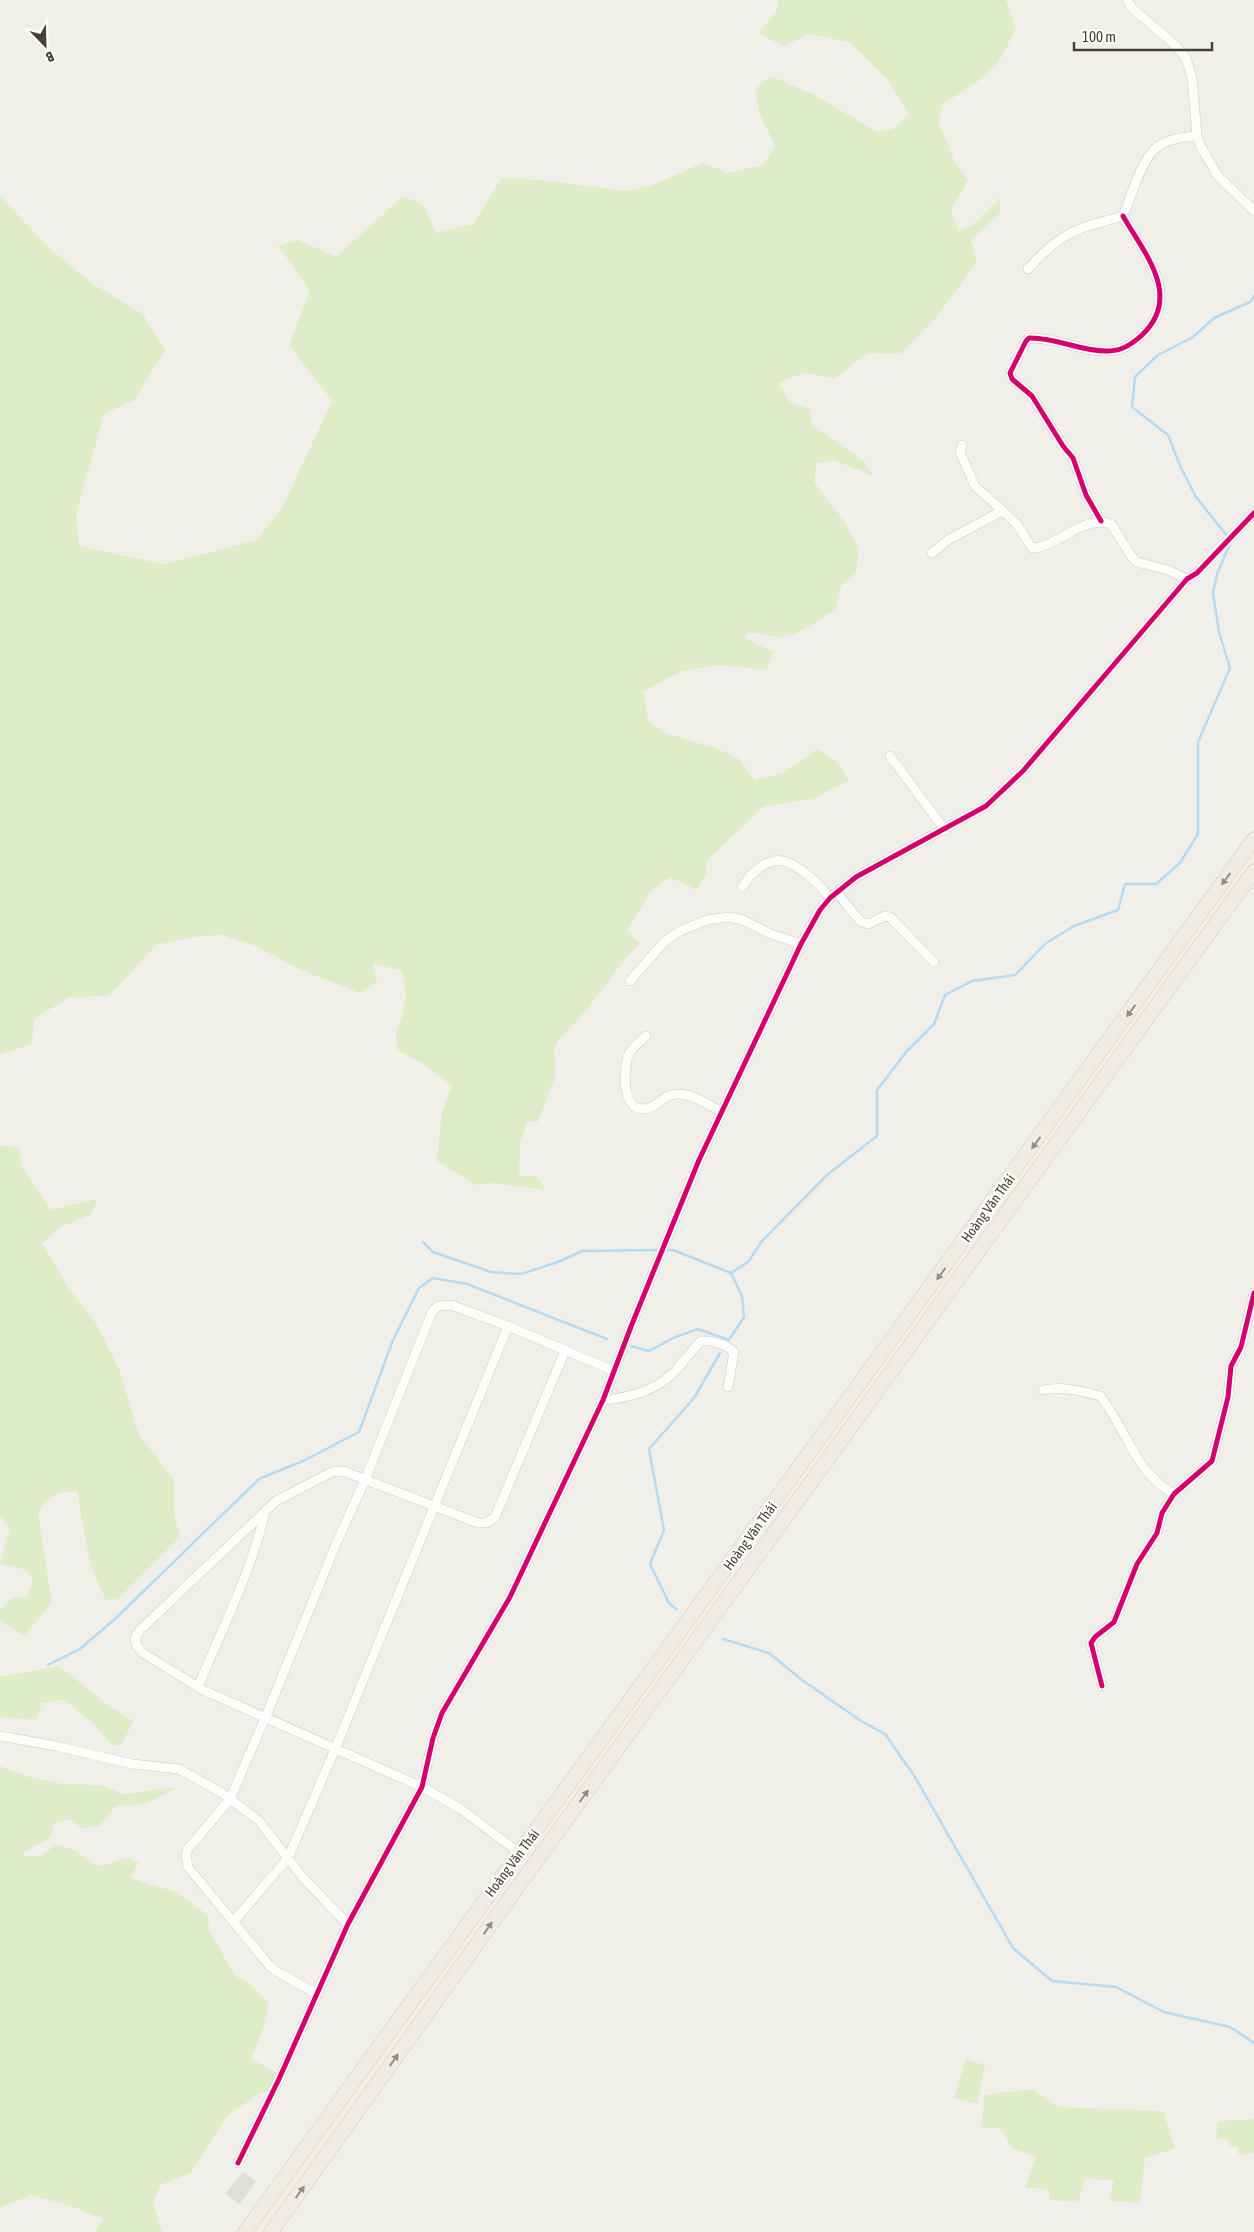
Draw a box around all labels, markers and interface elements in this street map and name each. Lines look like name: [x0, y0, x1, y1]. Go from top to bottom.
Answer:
north arrow: [20, 20, 70, 70]
scale bar: [1074, 20, 1212, 52]
text: 100 m: [1082, 28, 1116, 45]
text: B: [44, 48, 56, 66]
one-way arrow: [1220, 872, 1231, 885]
one-way arrow: [1125, 1004, 1136, 1017]
one-way arrow: [1031, 1136, 1041, 1149]
street label: Hoàng Văn Thái: [958, 1171, 1018, 1245]
one-way arrow: [936, 1268, 946, 1281]
street label: Hoàng Văn Thái: [720, 1499, 780, 1573]
one-way arrow: [579, 1789, 589, 1803]
street label: Hoàng Văn Thái: [482, 1826, 542, 1900]
one-way arrow: [483, 1922, 494, 1935]
one-way arrow: [389, 2053, 399, 2067]
one-way arrow: [295, 2185, 305, 2199]

